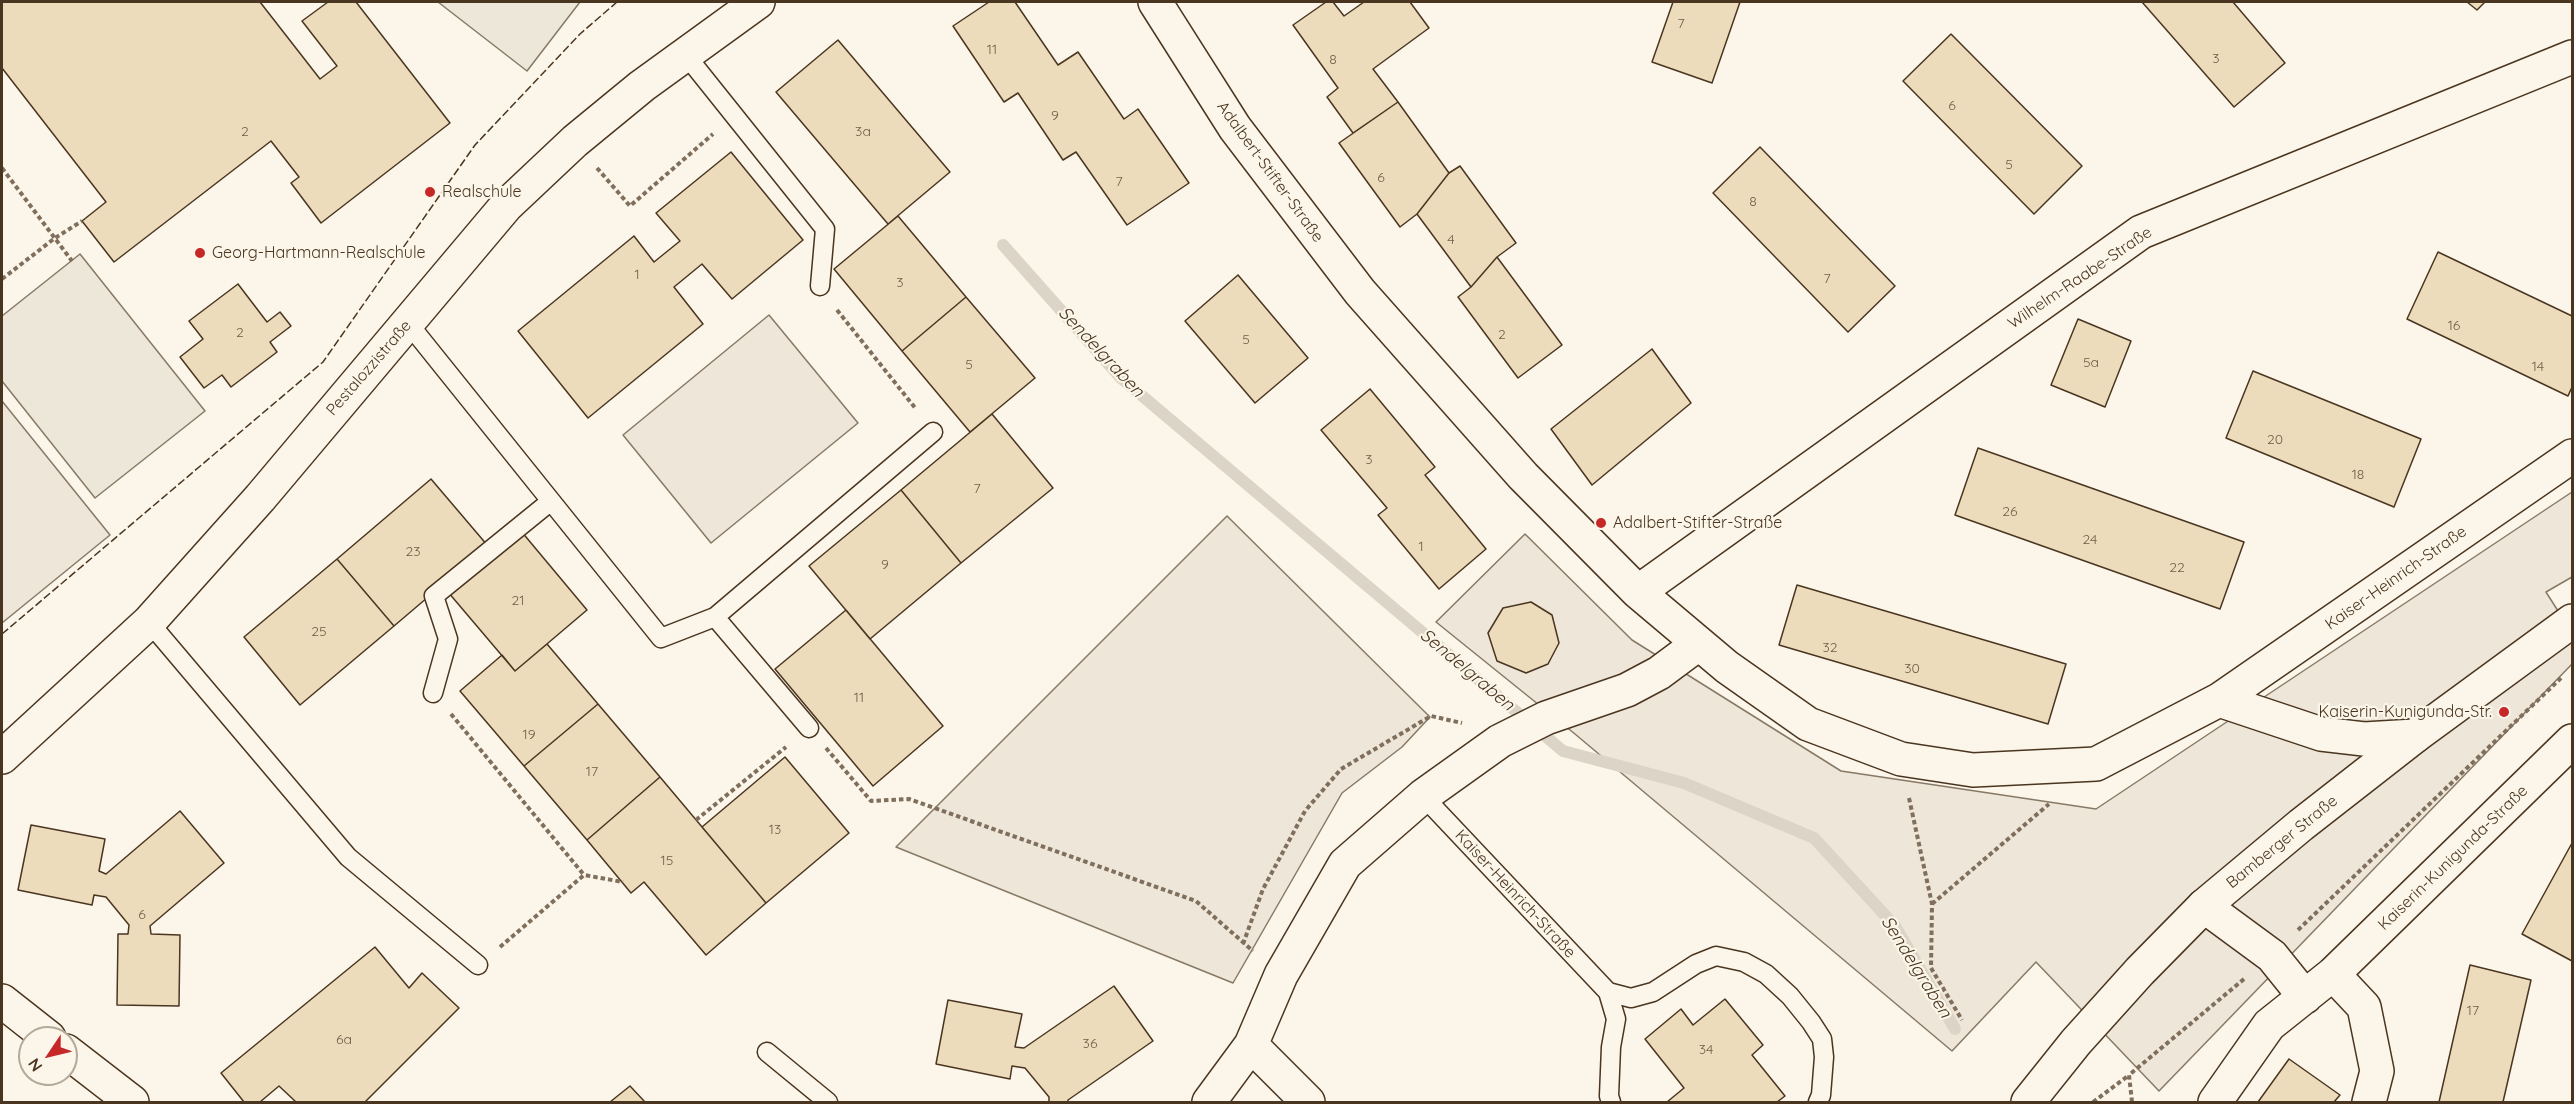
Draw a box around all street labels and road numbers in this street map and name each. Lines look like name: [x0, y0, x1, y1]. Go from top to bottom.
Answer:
street label: Adalbert-Stifter-Straße: [1212, 98, 1328, 246]
street label: Wilhelm-Raabe-Straße: [2004, 223, 2156, 333]
street label: Pestalozzistraße: [322, 316, 416, 420]
street label: Kaiser-Heinrich-Straße: [2322, 522, 2470, 634]
street label: Kaiserin-Kunigunda-Straße: [2374, 781, 2532, 935]
street label: Bamberger Straße: [2223, 791, 2341, 893]
street label: Kaiser-Heinrich-Straße: [1451, 826, 1579, 962]

